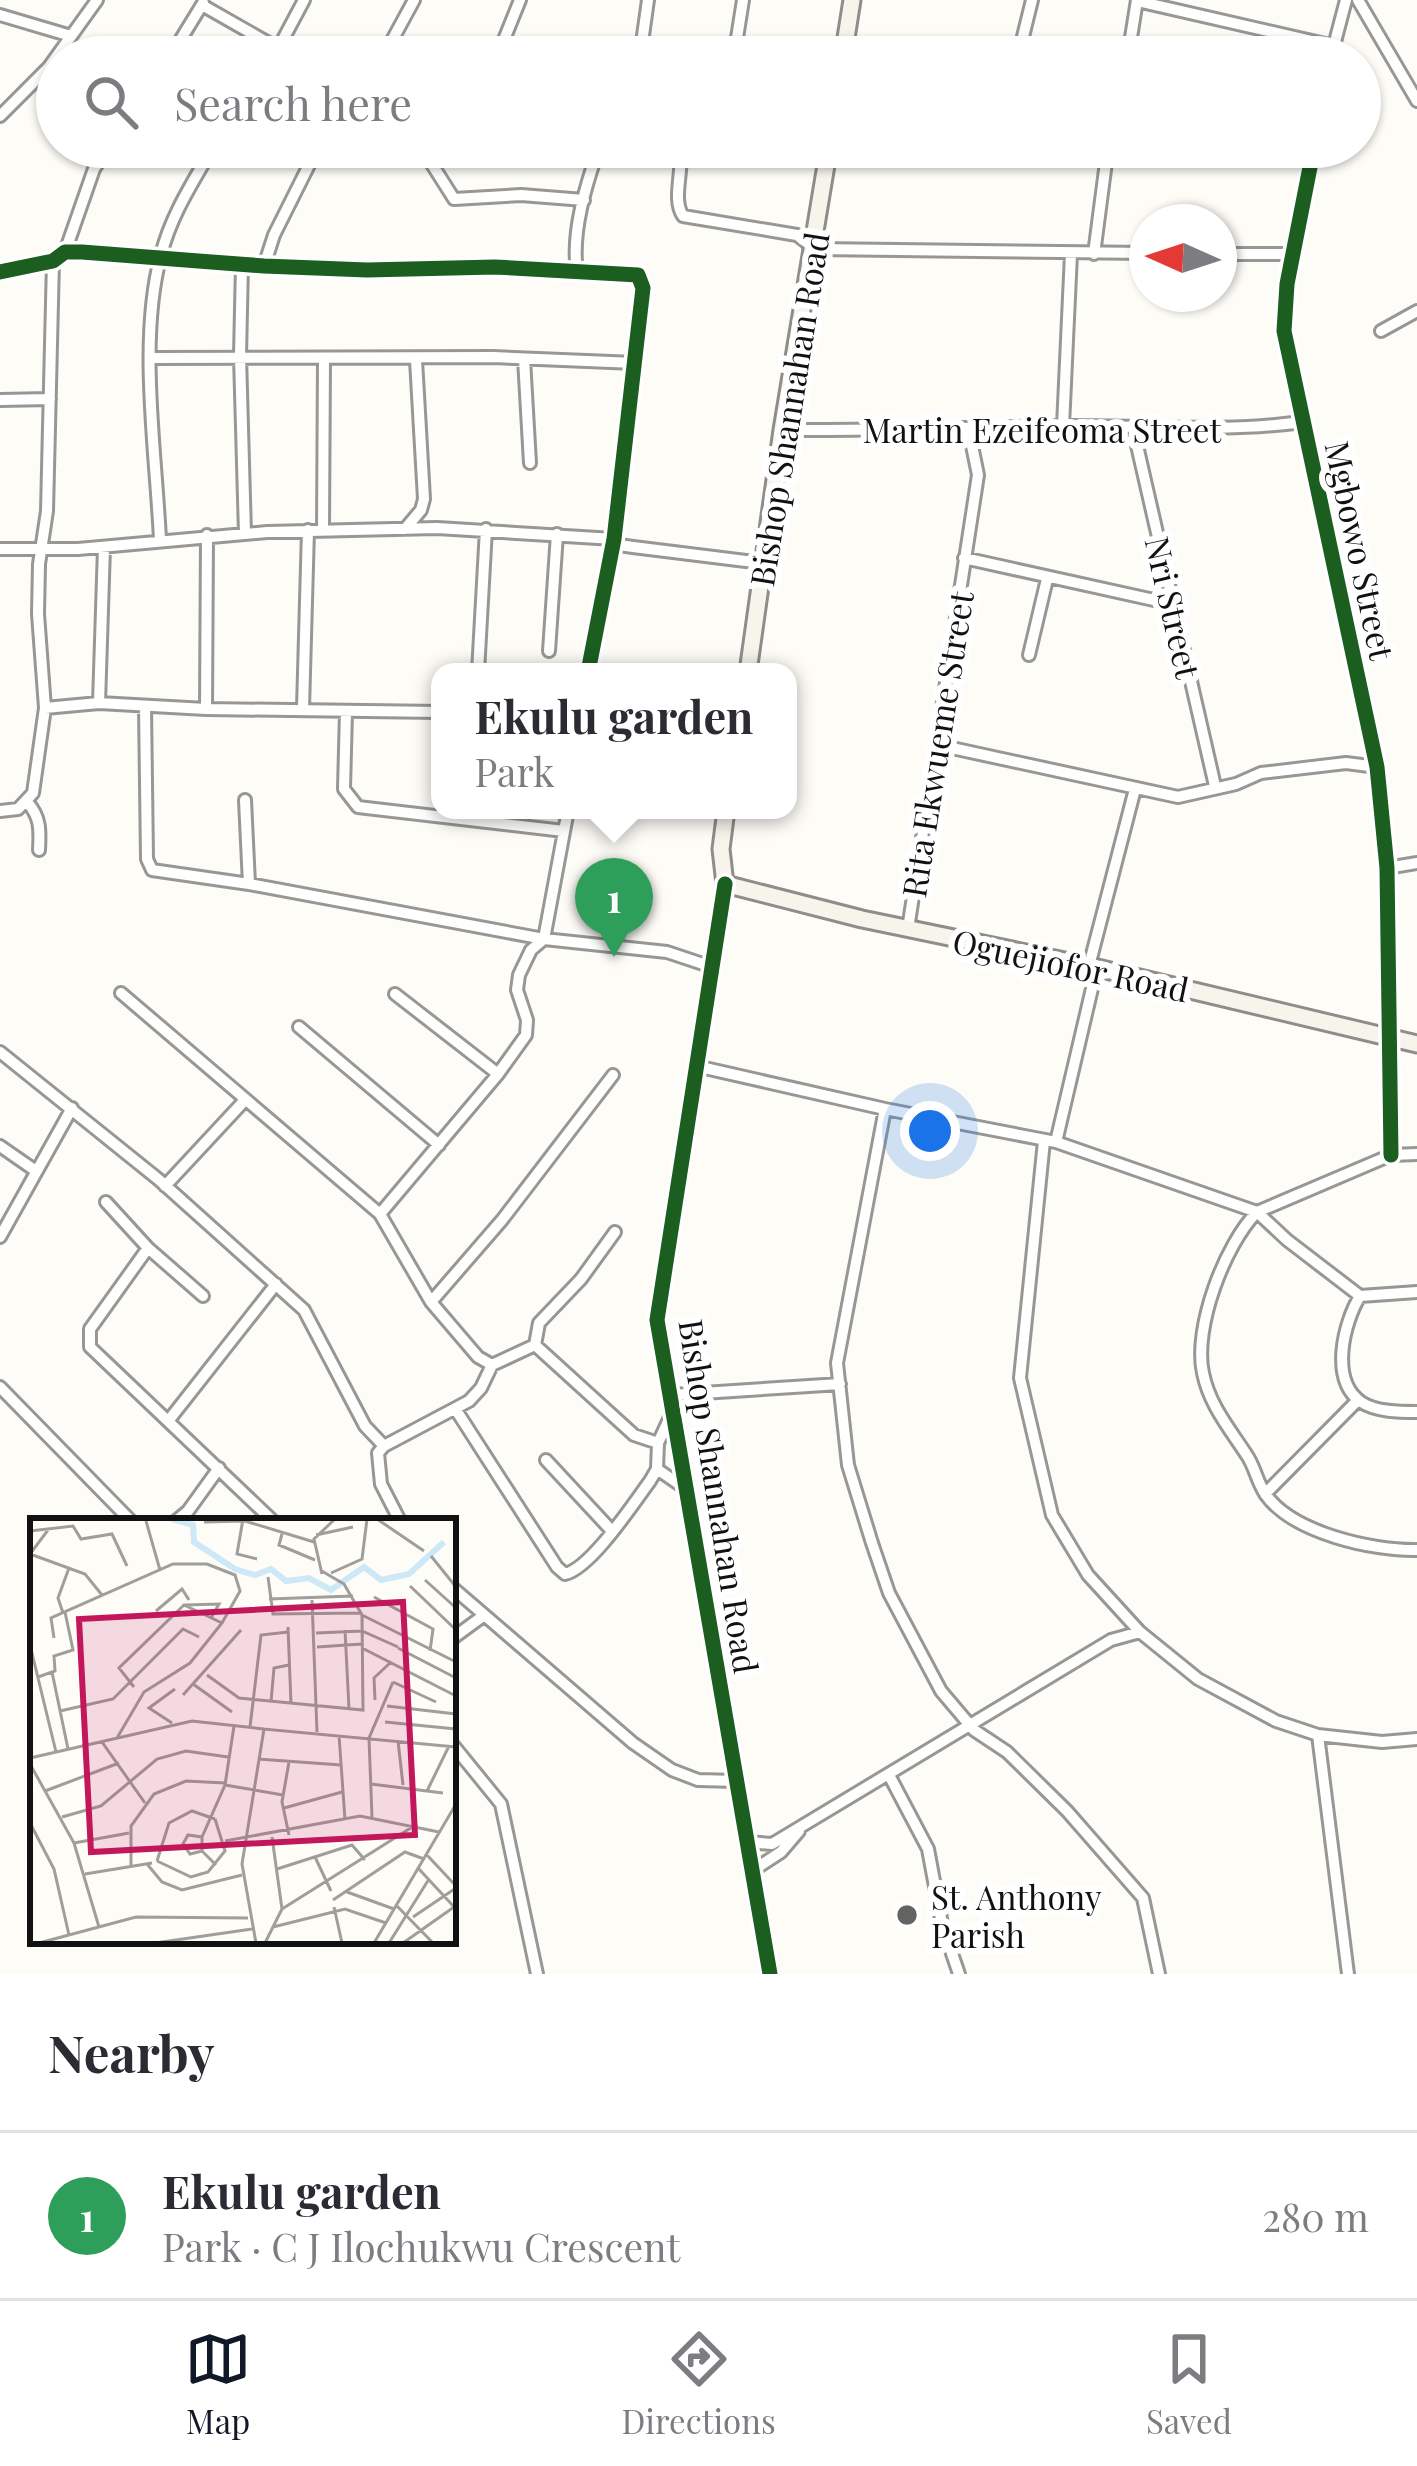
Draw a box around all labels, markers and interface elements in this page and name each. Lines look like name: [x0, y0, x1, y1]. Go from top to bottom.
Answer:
search box: [36, 36, 1381, 168]
icon: search: [78, 69, 144, 135]
text: Search here: [174, 72, 412, 132]
north arrow: [1129, 204, 1237, 312]
street label: Bishop Shannahan Road: [738, 229, 838, 589]
street label: Martin Ezeifeoma Street: [863, 407, 1223, 451]
street label: Mgbowo Street: [1316, 437, 1406, 665]
street label: Nri Street: [1136, 532, 1212, 683]
street label: Rita Ekwueme Street: [890, 586, 982, 900]
popup: [431, 663, 797, 819]
text: Ekulu garden: [475, 685, 753, 745]
text: Park: [475, 745, 555, 797]
pin: 1: [575, 858, 653, 957]
street label: Oguejiofor Road: [949, 918, 1193, 1010]
your location: [900, 1101, 960, 1161]
street label: Bishop Shannahan Road: [670, 1316, 770, 1676]
inset map: [30, 1518, 456, 1944]
place label: St. Anthony Parish: [931, 1874, 1102, 1956]
marker: St. Anthony Parish: [894, 1902, 920, 1928]
text: Nearby: [48, 2018, 214, 2086]
text: Ekulu garden: [162, 2160, 441, 2220]
text: 1: [80, 2190, 94, 2242]
text: 280 m: [1262, 2190, 1369, 2242]
text: Park · C J Ilochukwu Crescent: [162, 2220, 680, 2272]
tab: Map: [185, 2326, 251, 2442]
tab: Directions: [621, 2326, 776, 2442]
tab: Saved: [1146, 2326, 1232, 2442]

